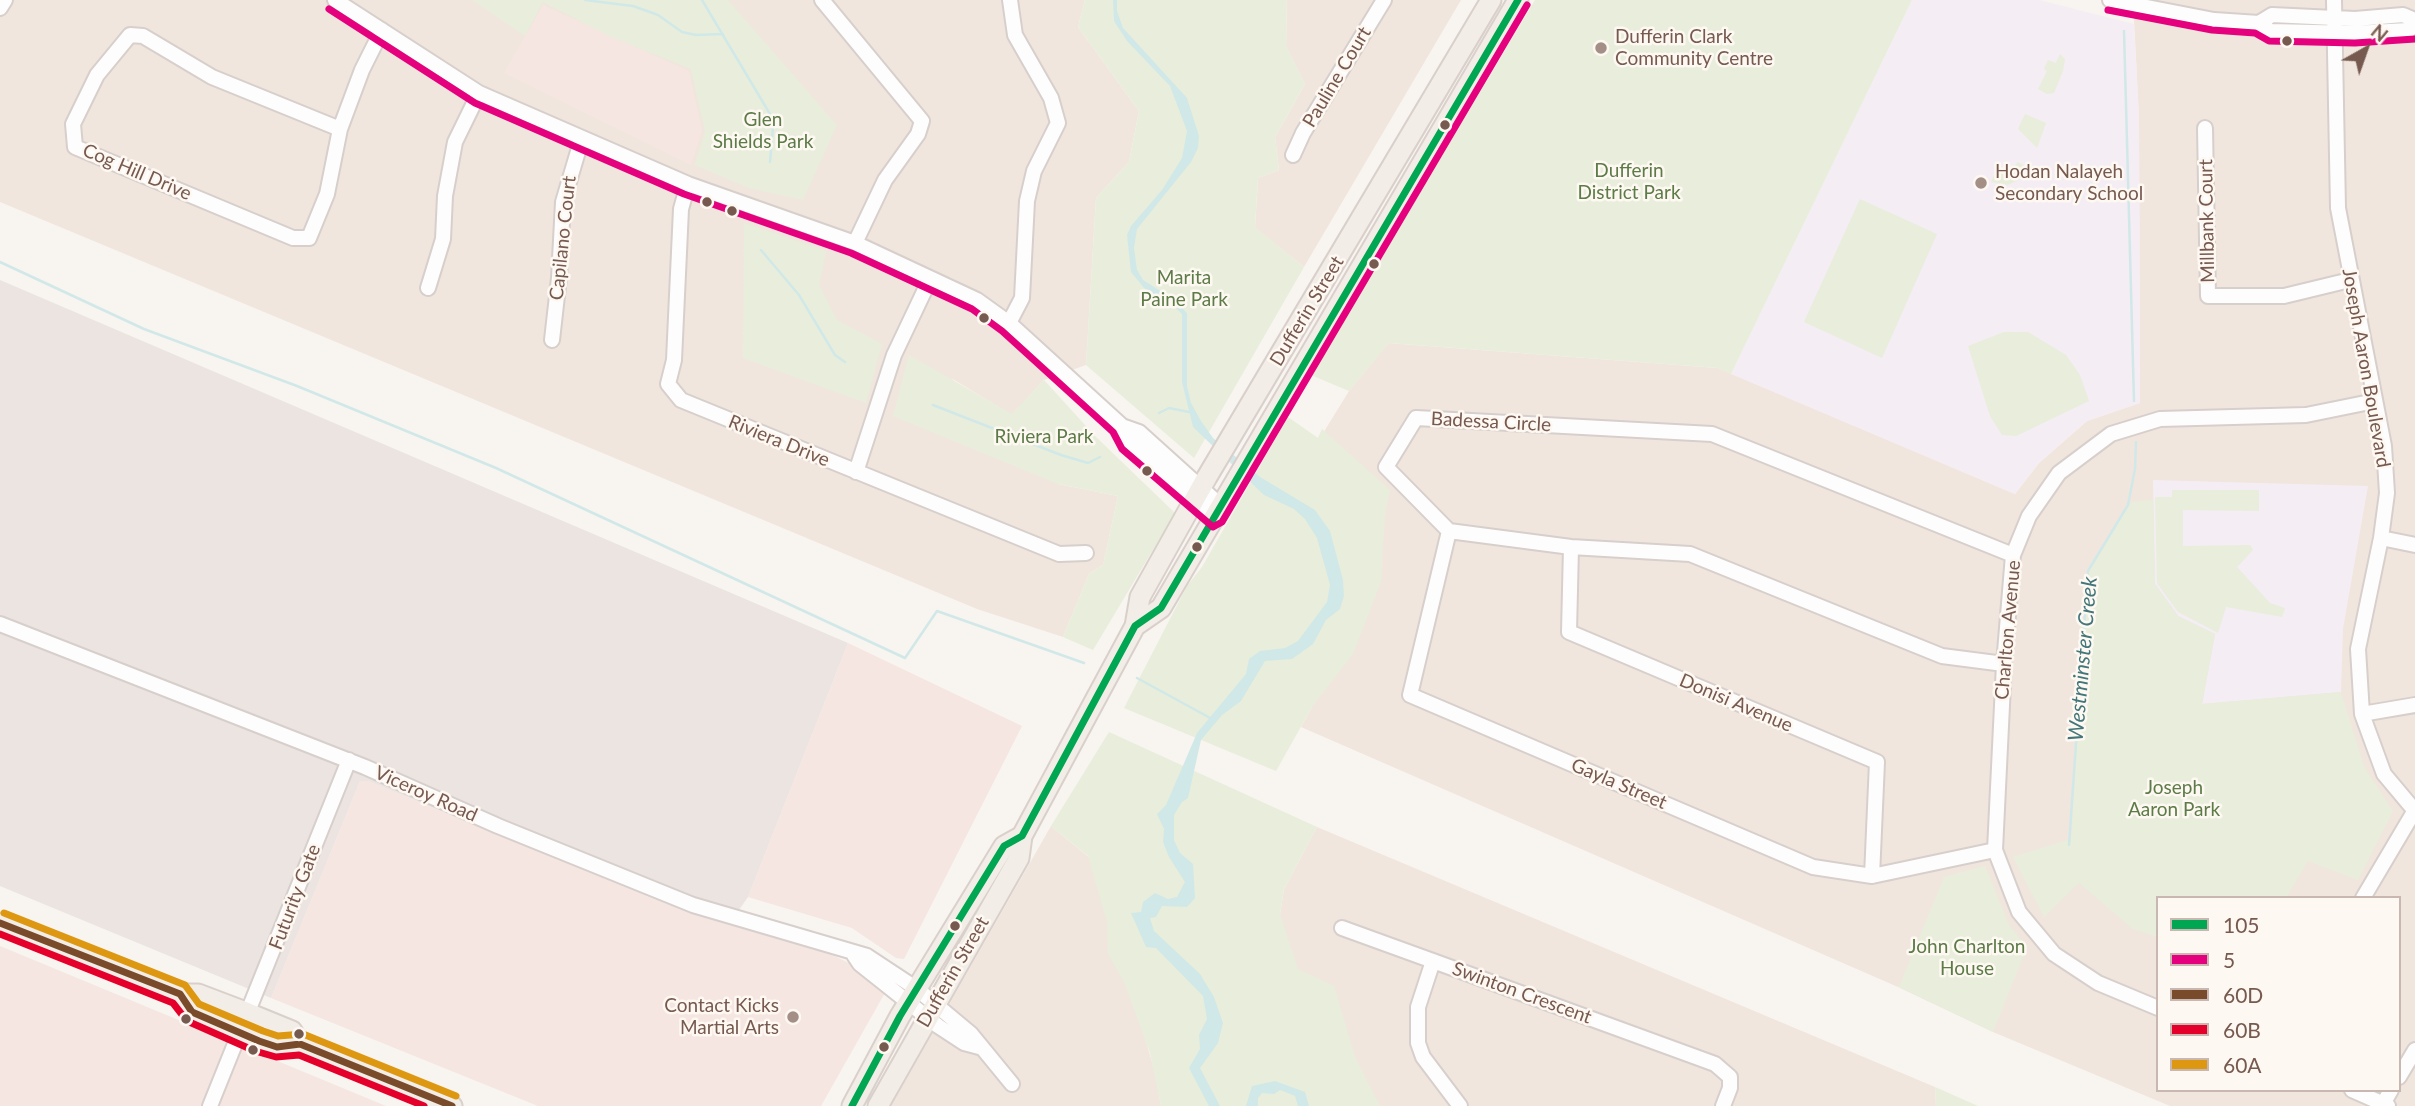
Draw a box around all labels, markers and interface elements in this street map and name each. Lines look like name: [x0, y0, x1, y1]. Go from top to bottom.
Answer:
north arrow: [2331, 14, 2401, 84]
text: N: [2367, 19, 2393, 46]
street label: Pauline Court: [1298, 23, 1376, 131]
place label: Dufferin Clark Community Centre: [1615, 26, 1773, 70]
unlabelled marker: [2280, 34, 2294, 48]
marker: Dufferin Clark Community Centre: [1593, 40, 1609, 56]
park label: Glen Shields Park: [713, 109, 813, 153]
unlabelled marker: [1438, 118, 1452, 132]
street label: Cog Hill Drive: [79, 139, 195, 205]
street label: Millbank Court: [2195, 159, 2219, 283]
park label: Dufferin District Park: [1577, 160, 1681, 204]
place label: Hodan Nalayeh Secondary School: [1995, 161, 2143, 205]
street label: Capilano Court: [545, 175, 581, 301]
marker: Hodan Nalayeh Secondary School: [1973, 175, 1989, 191]
unlabelled marker: [700, 195, 714, 209]
unlabelled marker: [725, 204, 739, 218]
street label: Dufferin Street: [1265, 252, 1349, 370]
unlabelled marker: [1367, 257, 1381, 271]
park label: Marita Paine Park: [1140, 267, 1228, 311]
street label: Joseph Aaron Boulevard: [2337, 267, 2395, 469]
unlabelled marker: [977, 311, 991, 325]
street label: Badessa Circle: [1430, 407, 1552, 437]
street label: Riviera Drive: [725, 410, 833, 472]
park label: Riviera Park: [995, 426, 1093, 448]
unlabelled marker: [1140, 464, 1154, 478]
unlabelled marker: [1190, 540, 1204, 554]
street label: Charlton Avenue: [1991, 559, 2025, 701]
water label: Westminster Creek: [2063, 576, 2103, 742]
street label: Donisi Avenue: [1676, 669, 1796, 737]
street label: Gayla Street: [1568, 754, 1670, 814]
street label: Viceroy Road: [371, 761, 481, 827]
park label: Joseph Aaron Park: [2128, 777, 2220, 821]
street label: Futurity Gate: [264, 841, 326, 953]
legend: [2156, 896, 2401, 1092]
text: 105: [2223, 912, 2260, 937]
street label: Dufferin Street: [912, 913, 994, 1031]
unlabelled marker: [948, 919, 962, 933]
park label: John Charlton House: [1909, 936, 2025, 980]
text: 5: [2223, 947, 2235, 972]
street label: Swinton Crescent: [1449, 957, 1595, 1029]
text: 60D: [2223, 982, 2263, 1007]
place label: Contact Kicks Martial Arts: [664, 995, 779, 1039]
marker: Contact Kicks Martial Arts: [785, 1009, 801, 1025]
unlabelled marker: [179, 1012, 193, 1026]
text: 60B: [2223, 1017, 2261, 1042]
unlabelled marker: [292, 1027, 306, 1041]
unlabelled marker: [877, 1040, 891, 1054]
unlabelled marker: [246, 1043, 260, 1057]
text: 60A: [2223, 1052, 2262, 1077]

